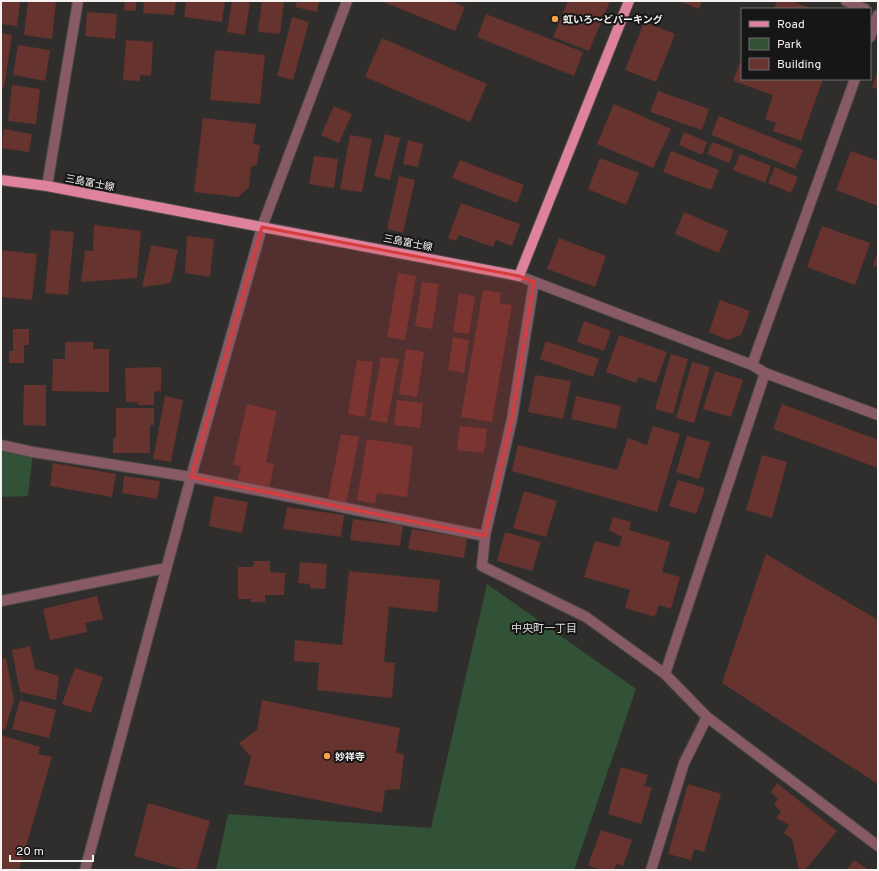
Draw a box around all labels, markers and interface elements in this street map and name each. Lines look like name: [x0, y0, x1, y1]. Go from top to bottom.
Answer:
legend: [741, 8, 871, 80]
marker: 虹いろ～どパーキング: [550, 14, 560, 24]
place label: 虹いろ～どパーキング: [563, 14, 663, 27]
text: Road: [777, 17, 805, 33]
text: Park: [777, 37, 802, 53]
text: Building: [777, 57, 821, 73]
street label: 三島富士線: [64, 172, 115, 195]
street label: 三島富士線: [382, 232, 433, 255]
district label: 中央町一丁目: [511, 622, 577, 636]
marker: 妙祥寺: [322, 751, 332, 761]
place label: 妙祥寺: [335, 751, 365, 764]
scale bar: [10, 837, 93, 863]
text: 20 m: [16, 844, 44, 860]

